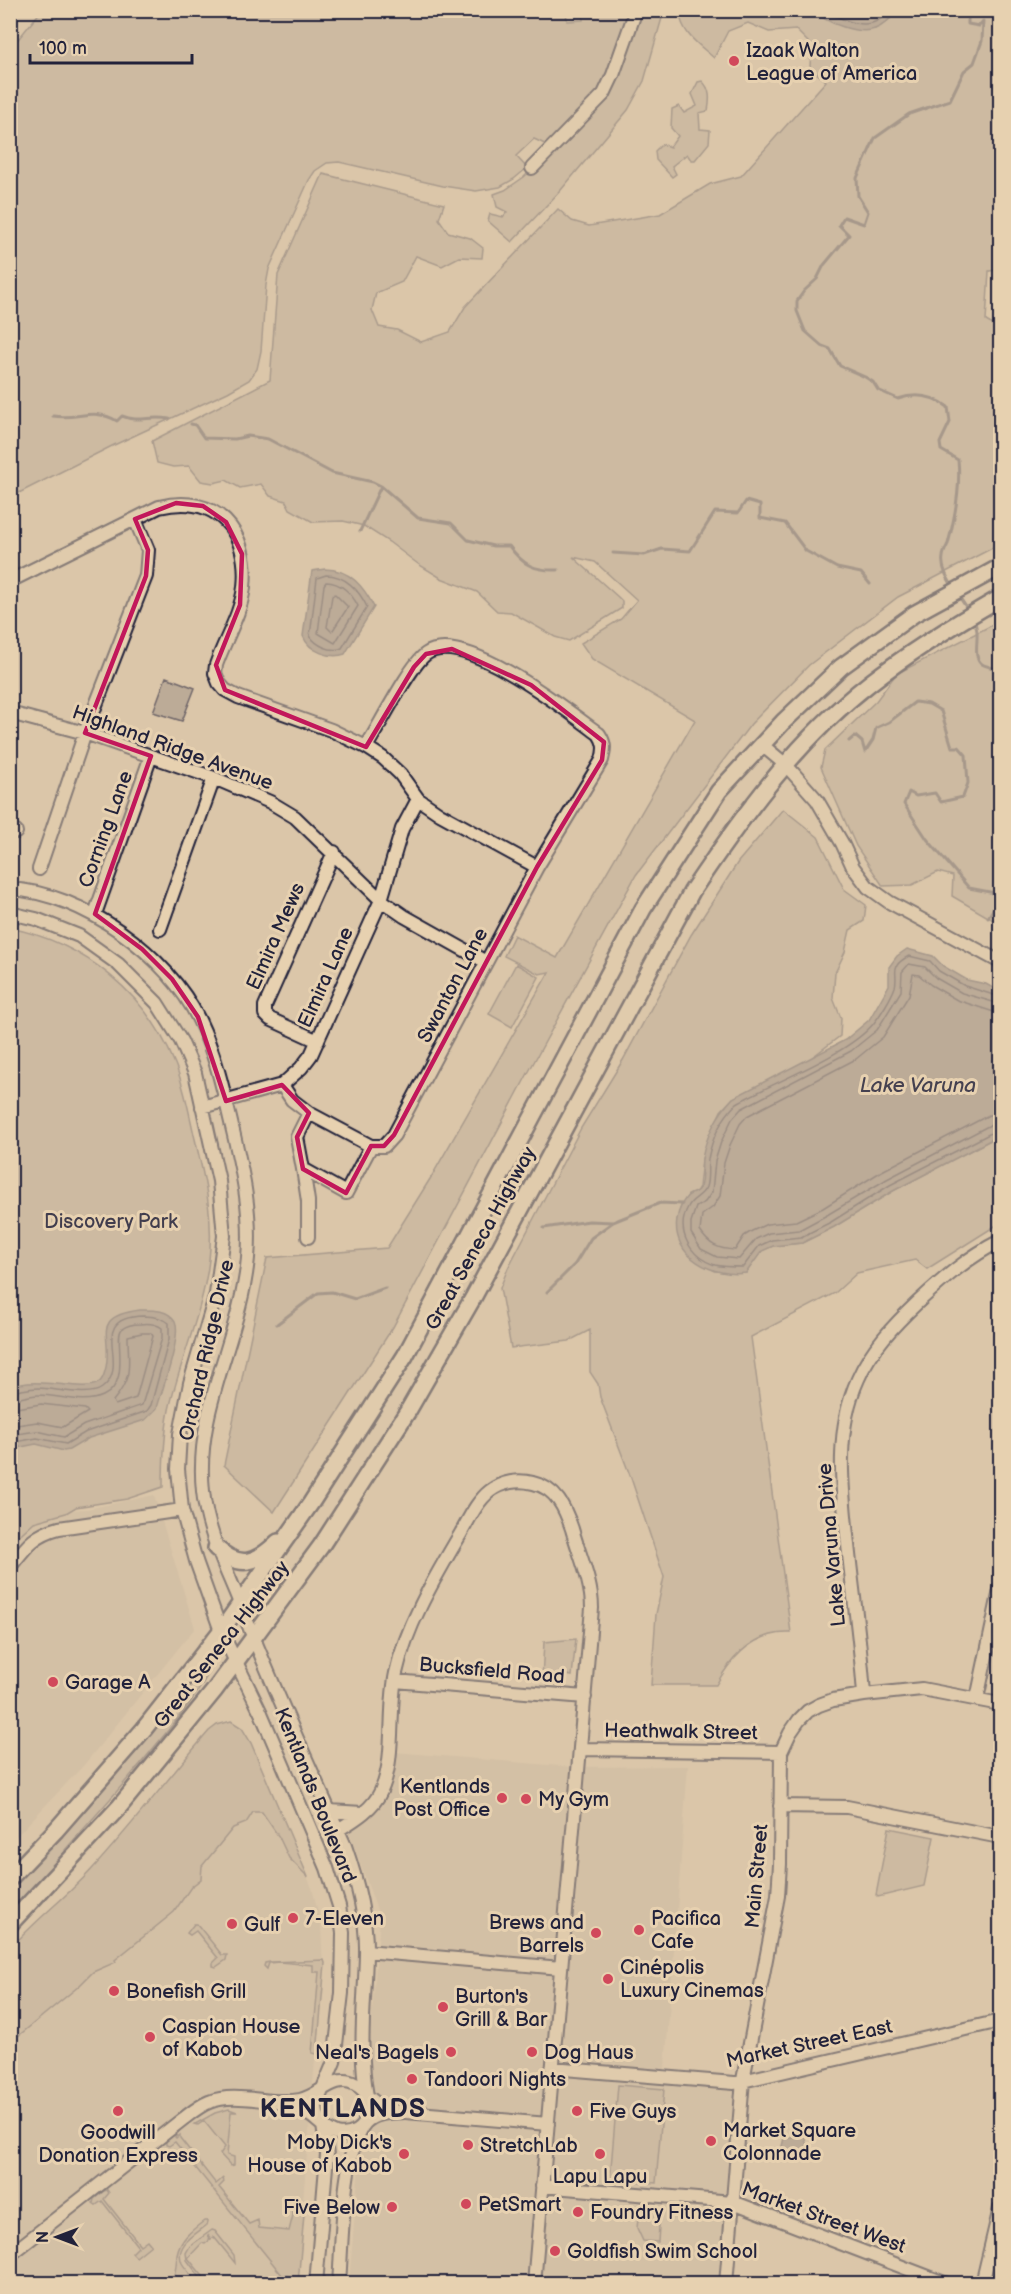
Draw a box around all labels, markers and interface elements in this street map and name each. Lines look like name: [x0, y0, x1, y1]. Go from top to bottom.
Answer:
scale bar: [30, 27, 192, 65]
text: 100 m: [39, 38, 87, 59]
place label: Izaak Walton League of America: [746, 39, 917, 86]
marker: Izaak Walton League of America: [727, 54, 741, 68]
street label: Highland Ridge Avenue: [69, 700, 277, 796]
street label: Corning Lane: [74, 768, 138, 891]
street label: Elmira Mews: [242, 879, 310, 994]
street label: Elmira Lane: [293, 923, 359, 1032]
street label: Swanton Lane: [412, 924, 493, 1047]
water label: Lake Varuna: [860, 1073, 976, 1098]
street label: Great Seneca Highway: [420, 1143, 541, 1334]
park label: Discovery Park: [44, 1210, 178, 1234]
street label: Orchard Ridge Drive: [174, 1257, 240, 1443]
street label: Lake Varuna Drive: [813, 1462, 851, 1628]
street label: Great Seneca Highway: [149, 1556, 295, 1733]
street label: Bucksfield Road: [418, 1653, 566, 1689]
place label: Garage A: [65, 1671, 151, 1695]
marker: Garage A: [46, 1675, 60, 1689]
street label: Kentlands Boulevard: [269, 1704, 361, 1886]
street label: Heathwalk Street: [604, 1719, 758, 1745]
place label: Kentlands Post Office: [393, 1775, 490, 1822]
place label: My Gym: [538, 1788, 609, 1812]
marker: Kentlands Post Office: [495, 1791, 509, 1805]
marker: My Gym: [519, 1792, 533, 1806]
street label: Main Street: [740, 1823, 774, 1929]
place label: 7-Eleven: [305, 1907, 384, 1931]
place label: Pacifica Cafe: [651, 1907, 721, 1954]
marker: 7-Eleven: [286, 1911, 300, 1925]
place label: Brews and Barrels: [489, 1911, 584, 1958]
place label: Gulf: [244, 1913, 281, 1937]
marker: Gulf: [225, 1917, 239, 1931]
marker: Pacifica Cafe: [632, 1923, 646, 1937]
marker: Brews and Barrels: [589, 1926, 603, 1940]
place label: Cinépolis Luxury Cinemas: [620, 1956, 764, 2003]
marker: Cinépolis Luxury Cinemas: [601, 1972, 615, 1986]
place label: Bonefish Grill: [126, 1980, 246, 2004]
marker: Bonefish Grill: [107, 1984, 121, 1998]
place label: Burton's Grill & Bar: [455, 1985, 548, 2032]
marker: Burton's Grill & Bar: [436, 2000, 450, 2014]
place label: Caspian House of Kabob: [162, 2015, 301, 2062]
street label: Market Street East: [724, 2015, 894, 2073]
marker: Caspian House of Kabob: [143, 2030, 157, 2044]
place label: Neal's Bagels: [315, 2041, 439, 2065]
place label: Dog Haus: [544, 2041, 634, 2065]
marker: Neal's Bagels: [444, 2045, 458, 2059]
marker: Dog Haus: [525, 2045, 539, 2059]
place label: Tandoori Nights: [424, 2068, 566, 2092]
marker: Tandoori Nights: [405, 2072, 419, 2086]
district label: KENTLANDS: [260, 2094, 426, 2125]
place label: Five Guys: [589, 2100, 677, 2124]
marker: Goodwill Donation Express: [111, 2104, 125, 2118]
marker: Five Guys: [570, 2104, 584, 2118]
place label: Market Square Colonnade: [723, 2119, 856, 2166]
place label: Goodwill Donation Express: [38, 2121, 198, 2168]
place label: Moby Dick's House of Kabob: [247, 2131, 392, 2178]
place label: StretchLab: [480, 2134, 578, 2158]
marker: Market Square Colonnade: [704, 2134, 718, 2148]
marker: StretchLab: [461, 2138, 475, 2152]
marker: Moby Dick's House of Kabob: [397, 2147, 411, 2161]
marker: Lapu Lapu: [593, 2147, 607, 2161]
place label: Lapu Lapu: [553, 2165, 647, 2189]
street label: Market Street West: [738, 2177, 909, 2259]
place label: PetSmart: [478, 2193, 561, 2217]
place label: Five Below: [283, 2196, 381, 2220]
marker: PetSmart: [459, 2197, 473, 2211]
marker: Five Below: [385, 2200, 399, 2214]
place label: Foundry Fitness: [590, 2201, 733, 2225]
marker: Foundry Fitness: [571, 2205, 585, 2219]
north arrow: [27, 2207, 87, 2267]
text: N: [34, 2231, 53, 2243]
place label: Goldfish Swim School: [567, 2240, 758, 2264]
marker: Goldfish Swim School: [548, 2244, 562, 2258]

